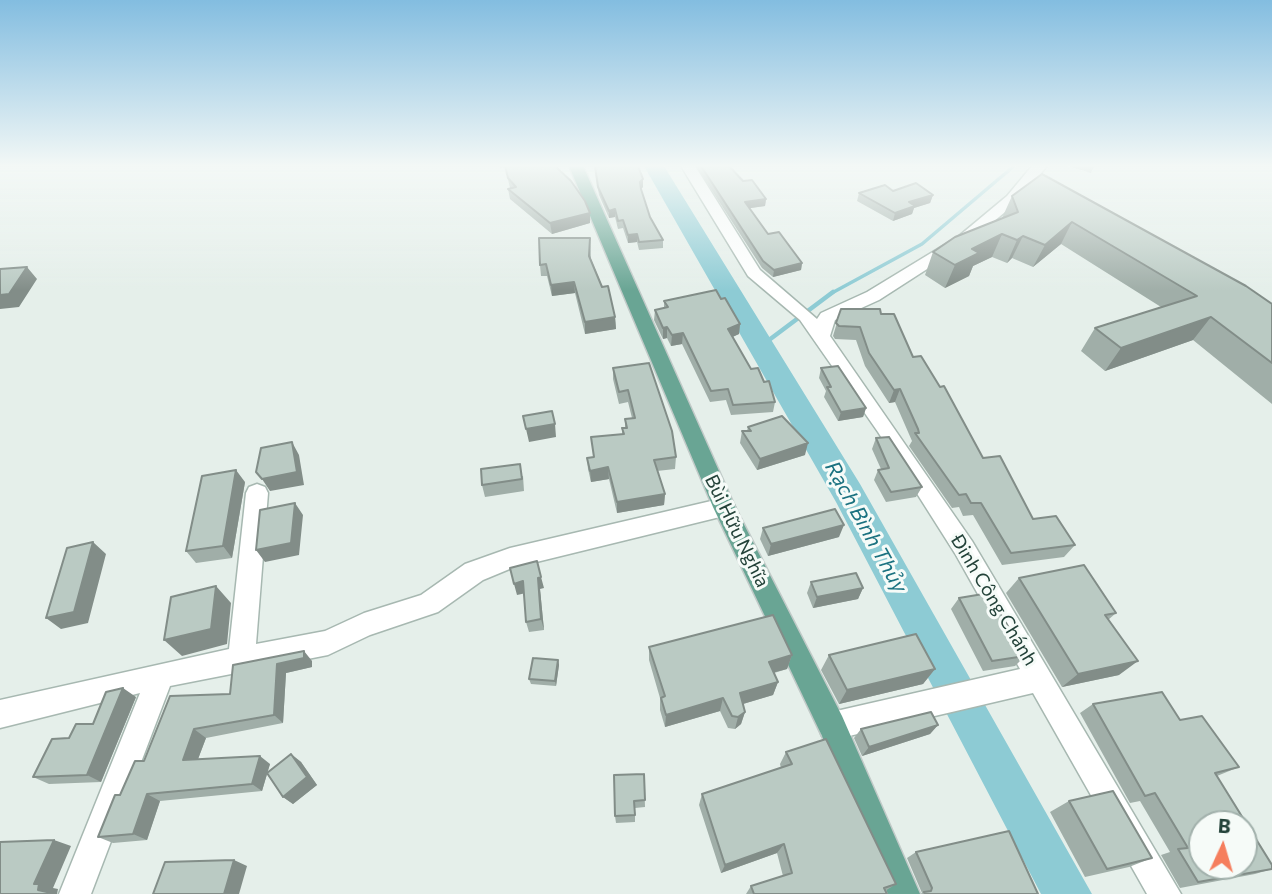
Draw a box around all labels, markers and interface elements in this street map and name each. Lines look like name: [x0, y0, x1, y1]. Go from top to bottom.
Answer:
water label: Rạch Bình Thủy: [819, 457, 913, 597]
street label: Bùi Hữu Nghĩa: [700, 471, 774, 591]
street label: Đinh Công Chánh: [946, 530, 1042, 670]
north arrow: [1188, 810, 1258, 880]
text: B: [1217, 814, 1231, 837]

